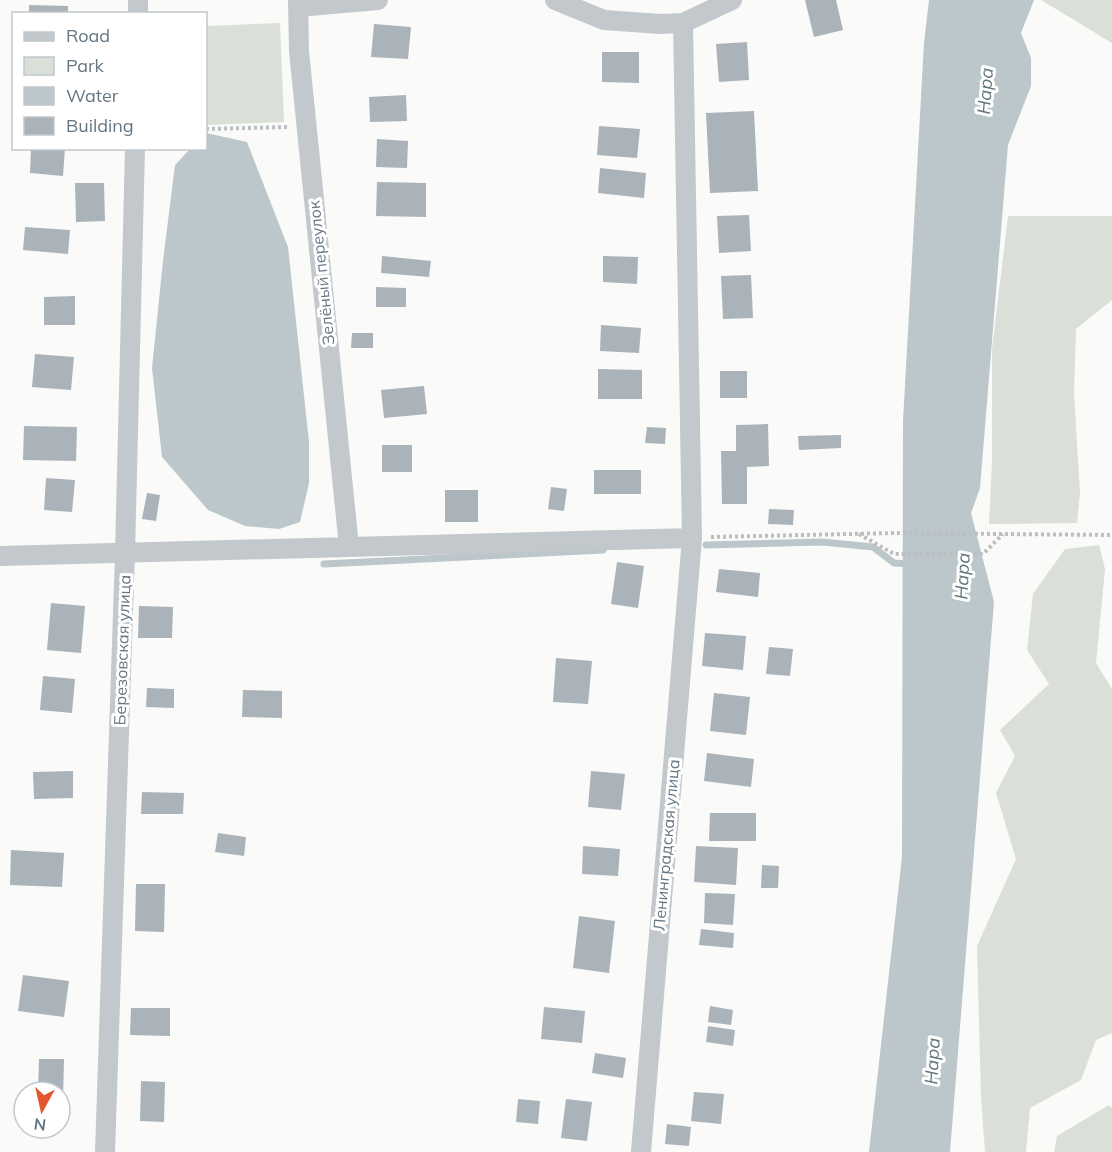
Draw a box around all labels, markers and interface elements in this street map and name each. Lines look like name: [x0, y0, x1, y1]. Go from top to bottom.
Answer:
legend: [12, 12, 207, 150]
text: Road: [66, 24, 110, 47]
text: Park: [66, 54, 105, 77]
water label: Нара: [972, 67, 998, 115]
text: Water: [66, 84, 119, 107]
text: Building: [66, 114, 134, 137]
street label: Зелёный переулок: [303, 199, 339, 346]
water label: Нара: [949, 552, 975, 600]
street label: Березовская улица: [109, 574, 135, 726]
street label: Ленинградская улица: [649, 758, 683, 932]
water label: Нара: [919, 1037, 945, 1085]
north arrow: [12, 1080, 72, 1140]
text: N: [33, 1114, 47, 1136]

